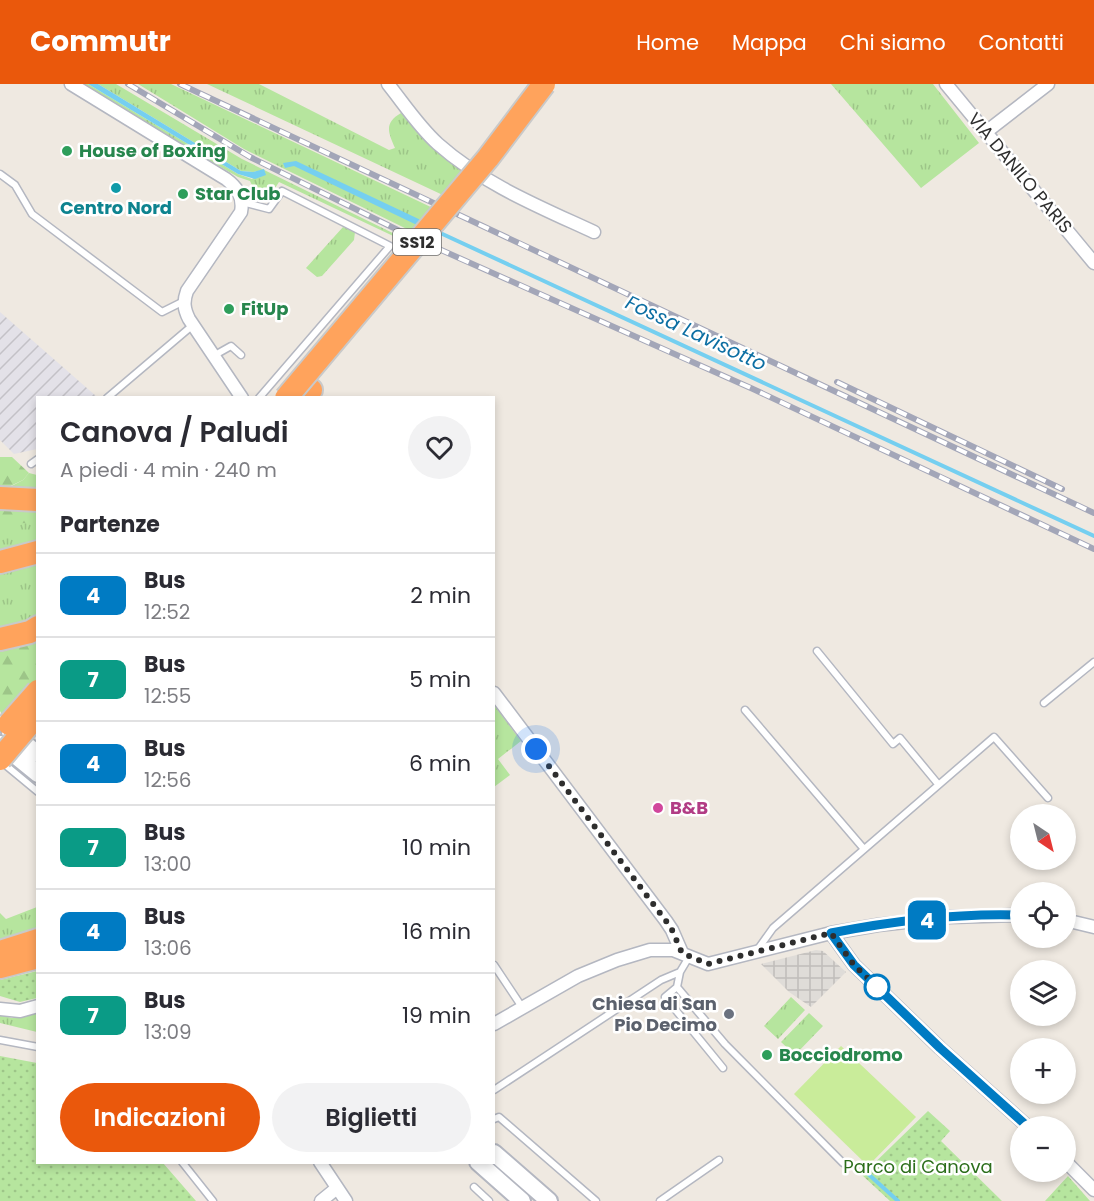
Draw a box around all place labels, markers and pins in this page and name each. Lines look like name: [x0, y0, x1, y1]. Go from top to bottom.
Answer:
place label: House of Boxing: [79, 138, 226, 163]
marker: House of Boxing: [60, 144, 74, 158]
marker: Centro Nord: [109, 181, 123, 195]
place label: Star Club: [195, 181, 281, 206]
marker: Star Club: [176, 187, 190, 201]
place label: Centro Nord: [60, 195, 172, 220]
place label: FitUp: [241, 296, 288, 321]
marker: FitUp: [222, 302, 236, 316]
place label: B&B: [670, 795, 708, 820]
marker: B&B: [651, 801, 665, 815]
unlabelled marker: [864, 974, 890, 1000]
place label: Chiesa di San Pio Decimo: [592, 991, 717, 1037]
marker: Chiesa di San Pio Decimo: [722, 1007, 736, 1021]
place label: Bocciodromo: [779, 1042, 903, 1067]
marker: Bocciodromo: [760, 1048, 774, 1062]

